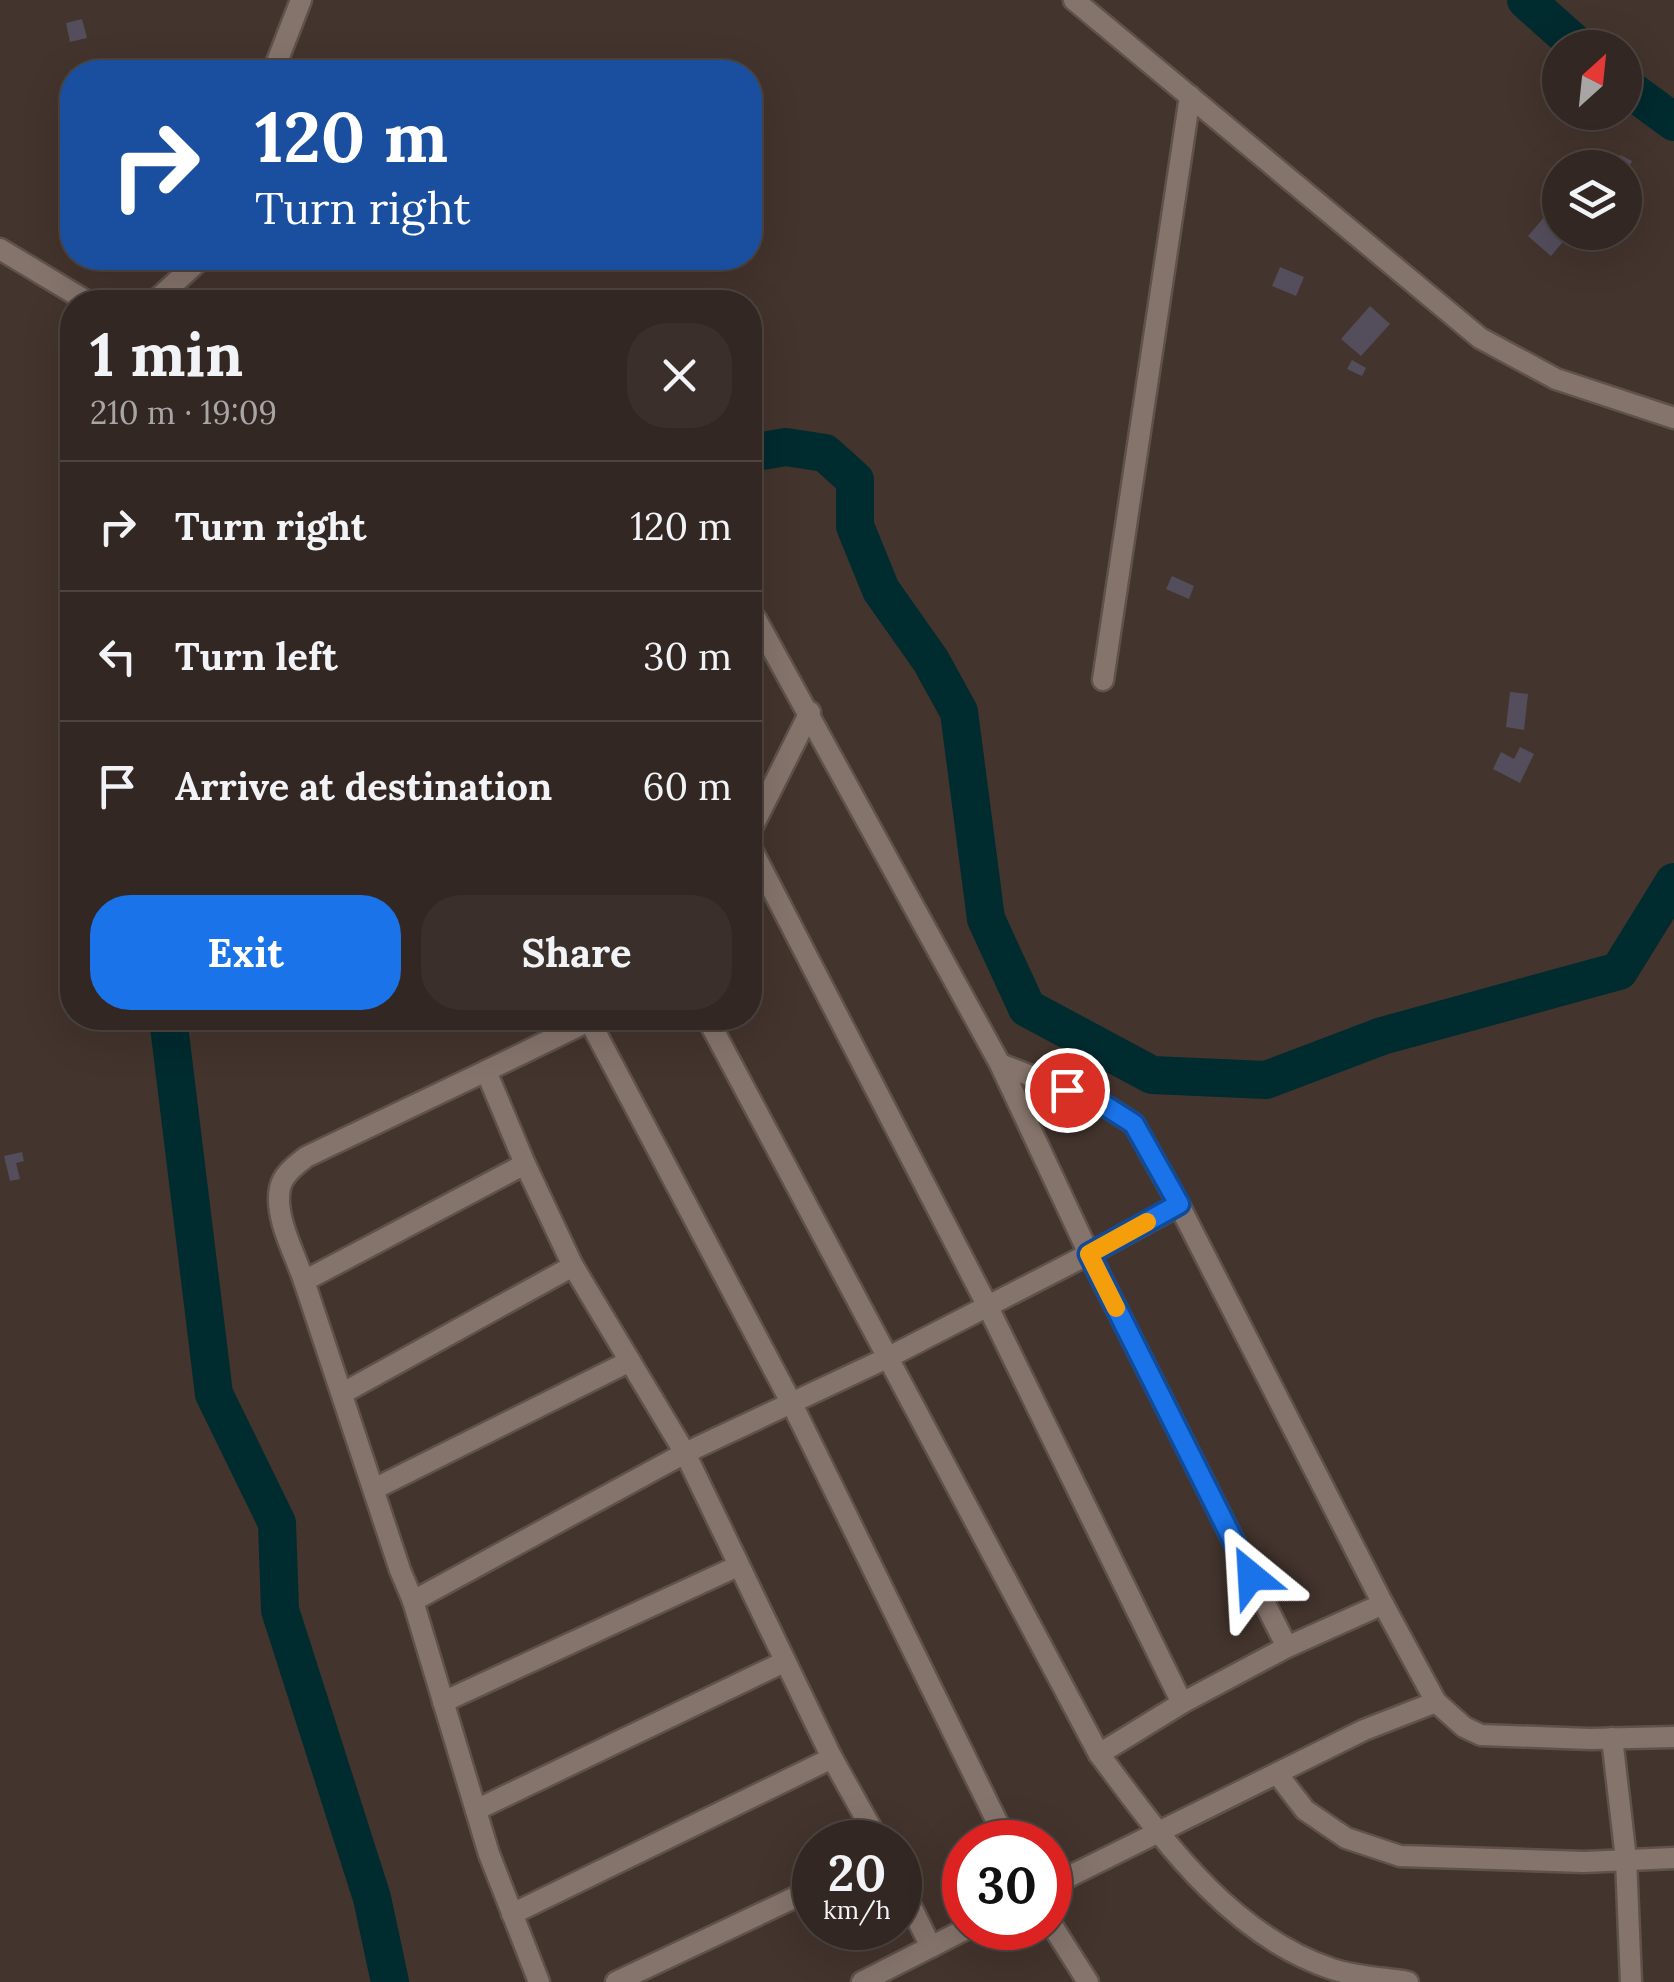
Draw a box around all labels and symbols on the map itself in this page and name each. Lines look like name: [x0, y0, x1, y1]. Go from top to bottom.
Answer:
north arrow: [1542, 30, 1642, 130]
pin: [1025, 1048, 1110, 1133]
position arrow: [1199, 1524, 1303, 1628]
speed limit sign: 30: [942, 1820, 1072, 1950]

